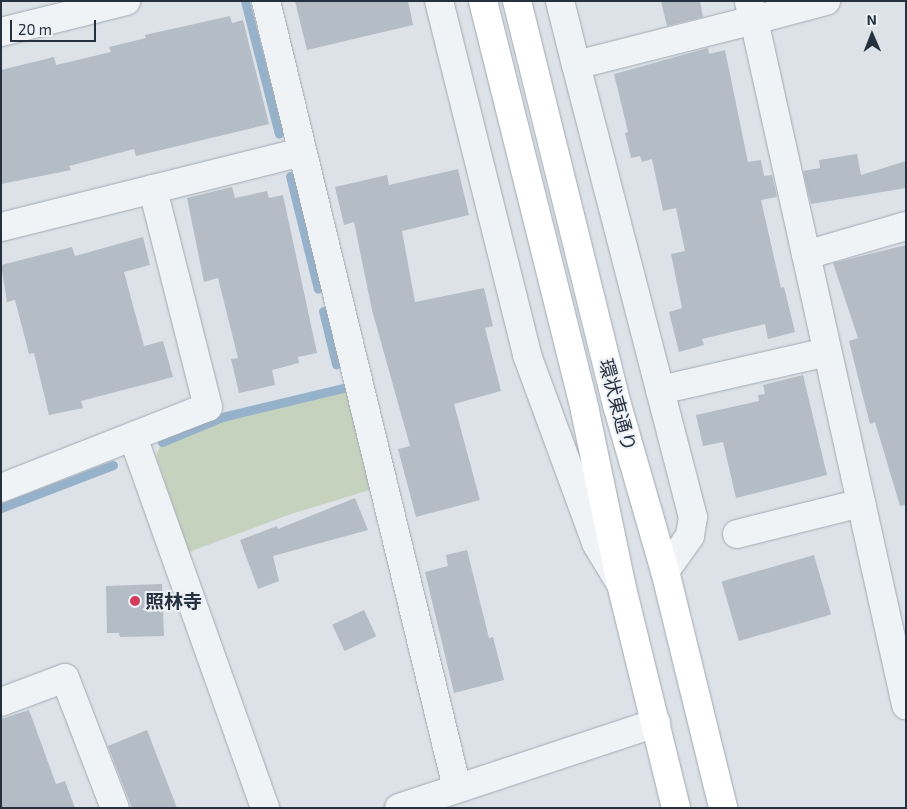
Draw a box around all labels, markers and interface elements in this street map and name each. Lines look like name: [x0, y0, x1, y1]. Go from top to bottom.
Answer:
scale bar: [12, 10, 99, 42]
north arrow: [847, 10, 897, 60]
text: N: [867, 11, 877, 28]
text: 20 m: [18, 20, 52, 38]
street label: 環状東通り: [595, 356, 641, 454]
place label: 照林寺: [145, 590, 202, 612]
marker: 照林寺: [129, 595, 141, 607]

